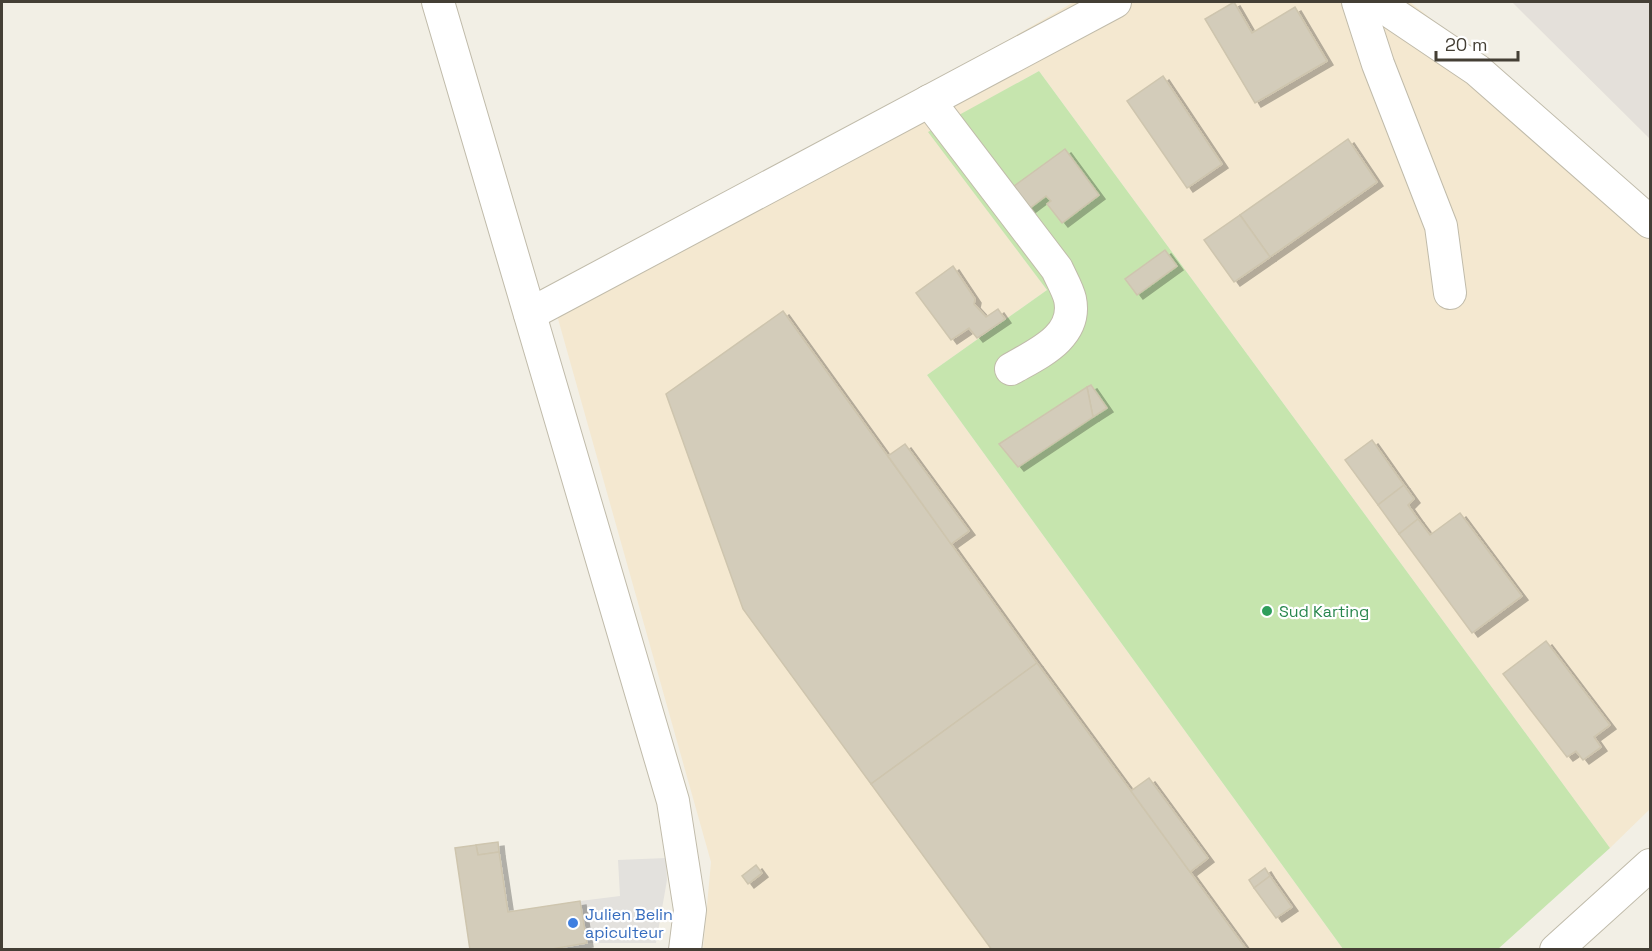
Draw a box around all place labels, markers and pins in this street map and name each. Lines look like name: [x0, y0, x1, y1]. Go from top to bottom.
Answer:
place label: Sud Karting: [1279, 601, 1369, 622]
marker: Sud Karting: [1260, 604, 1274, 618]
place label: Julien Belin apiculteur: [585, 904, 673, 943]
marker: Julien Belin apiculteur: [566, 916, 580, 930]

